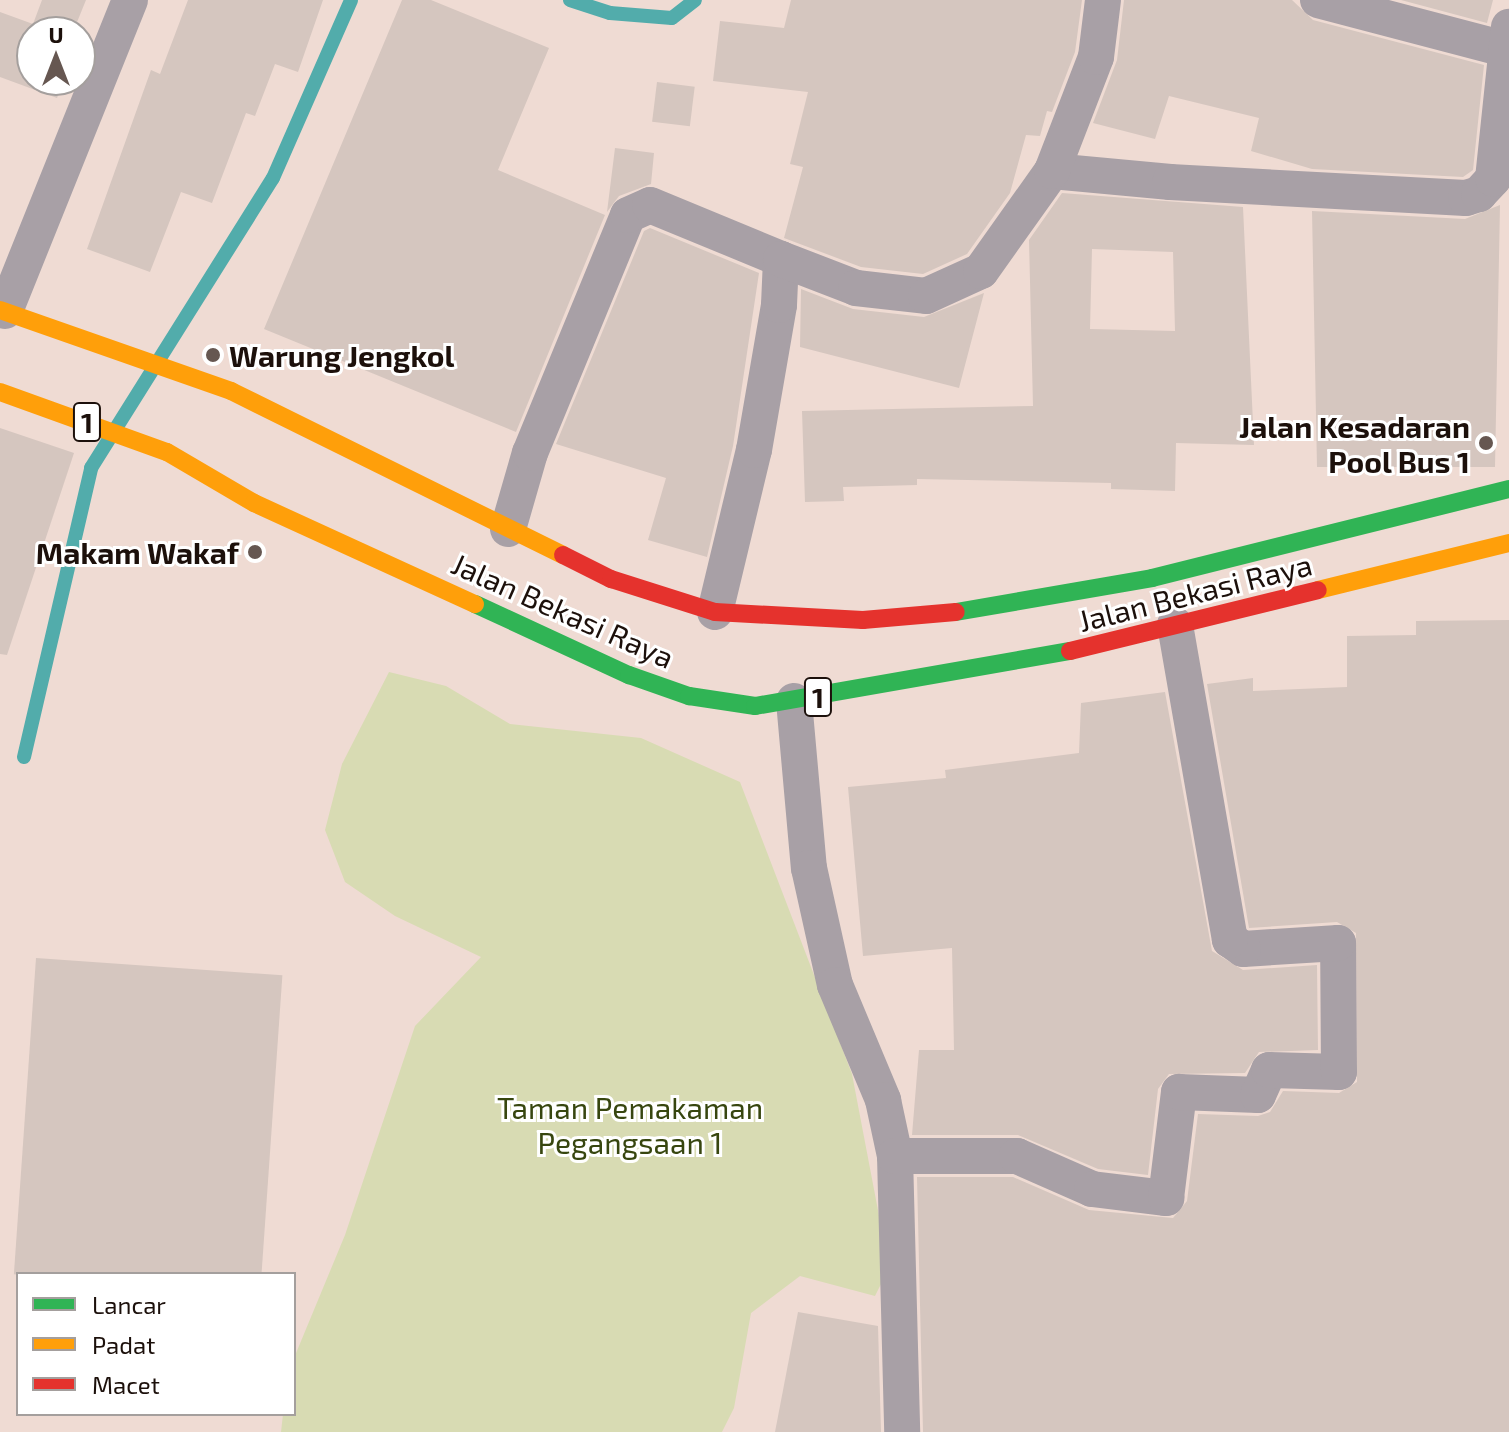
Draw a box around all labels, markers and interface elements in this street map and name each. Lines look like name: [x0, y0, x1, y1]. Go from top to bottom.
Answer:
north arrow: [16, 16, 96, 96]
text: U: [48, 21, 64, 47]
place label: Warung Jengkol: [229, 337, 455, 373]
marker: Warung Jengkol: [204, 346, 222, 364]
road number: 1: [71, 398, 103, 446]
place label: Jalan Kesadaran Pool Bus 1: [1239, 408, 1470, 478]
marker: Jalan Kesadaran Pool Bus 1: [1477, 434, 1495, 452]
place label: Makam Wakaf: [36, 534, 239, 570]
marker: Makam Wakaf: [246, 543, 264, 561]
street label: Jalan Bekasi Raya: [446, 545, 680, 675]
street label: Jalan Bekasi Raya: [1075, 546, 1315, 638]
road number: 1: [802, 673, 834, 721]
park label: Taman Pemakaman Pegangsaan 1: [497, 1089, 763, 1160]
legend: [16, 1272, 296, 1416]
text: Lancar: [92, 1290, 166, 1319]
text: Padat: [92, 1330, 155, 1359]
text: Macet: [92, 1370, 160, 1399]

